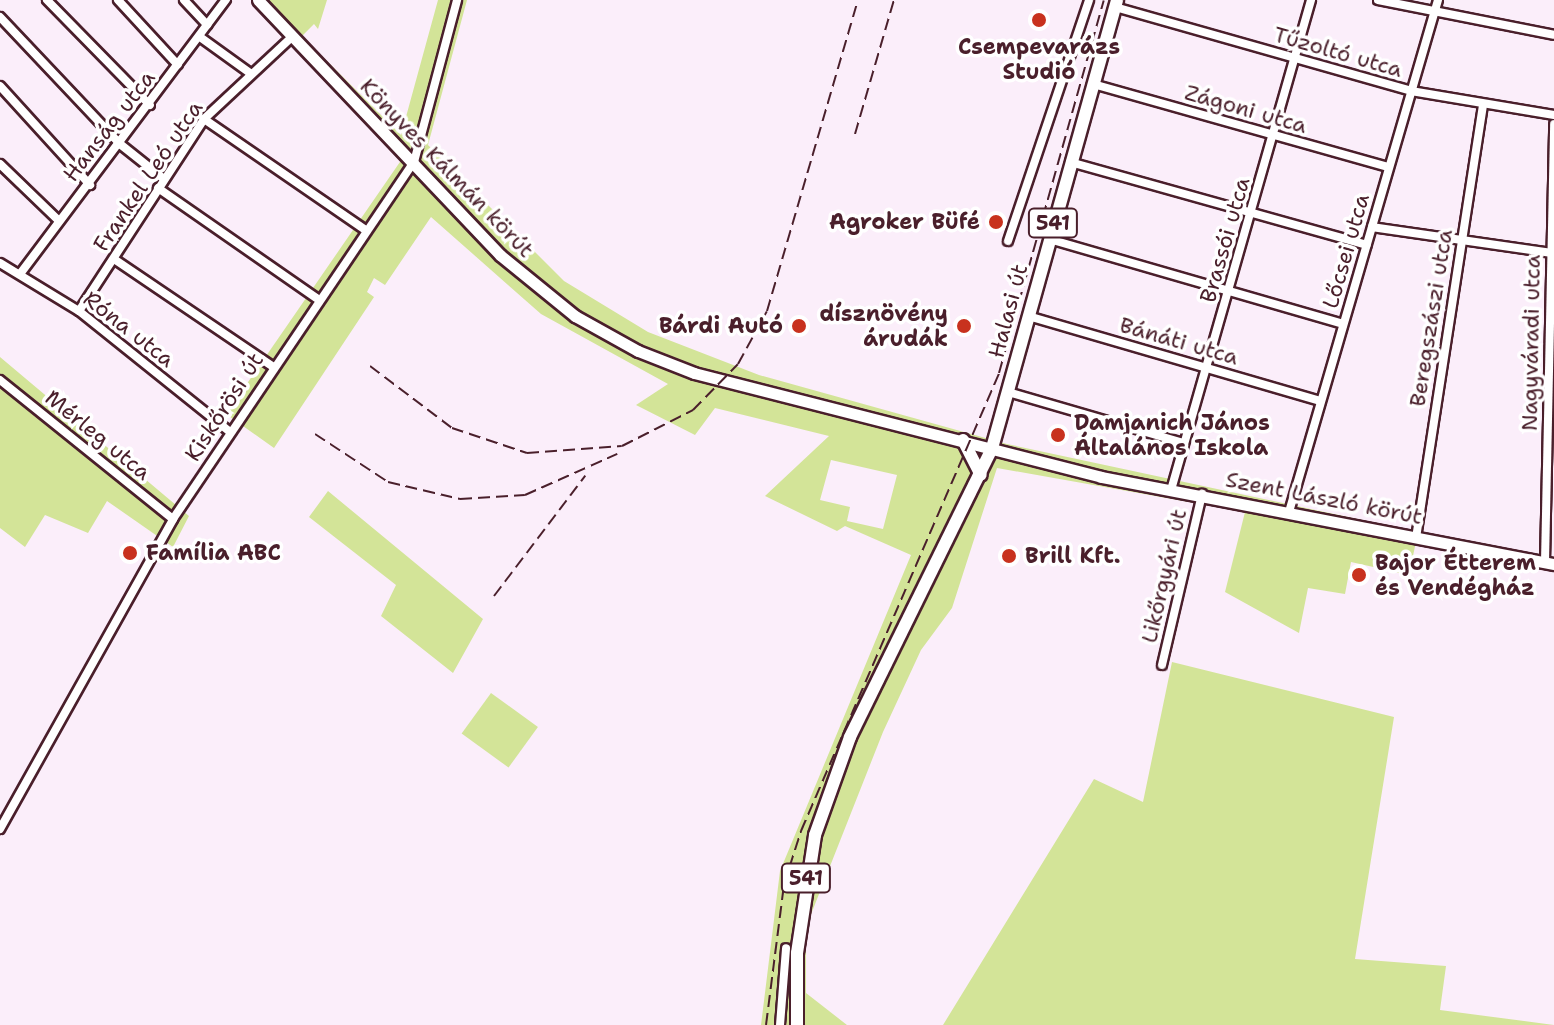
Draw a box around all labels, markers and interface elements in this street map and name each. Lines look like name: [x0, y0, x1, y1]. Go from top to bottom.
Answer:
marker: Csempevarázs Studió: [1030, 11, 1048, 29]
street label: Tűzoltó utca: [1271, 21, 1405, 83]
place label: Csempevarázs Studió: [958, 33, 1120, 84]
street label: Hanság utca: [57, 65, 161, 187]
street label: Könyves Kálmán körút: [355, 73, 539, 263]
street label: Zágoni utca: [1182, 79, 1310, 139]
street label: Frankel Leó utca: [88, 96, 208, 256]
street label: Brassói utca: [1195, 174, 1255, 306]
street label: Lőcsei utca: [1317, 191, 1375, 311]
road number: 541: [1027, 207, 1079, 239]
place label: Agroker Büfé: [829, 209, 980, 235]
marker: Agroker Büfé: [987, 213, 1005, 231]
street label: Beregszászi utca: [1404, 228, 1458, 408]
street label: Nagyváradi utca: [1516, 255, 1546, 431]
street label: Halasi út: [983, 261, 1033, 361]
street label: Róna utca: [78, 285, 180, 373]
place label: dísznövény árudák: [819, 300, 948, 352]
street label: Bánáti utca: [1117, 311, 1241, 371]
place label: Bárdi Autó: [659, 313, 783, 339]
marker: Bárdi Autó: [790, 317, 808, 335]
marker: dísznövény árudák: [955, 317, 973, 335]
street label: Kiskőrösi út: [179, 348, 269, 466]
street label: Mérleg utca: [40, 384, 156, 486]
place label: Damjanich János Általános Iskola: [1074, 409, 1270, 460]
marker: Damjanich János Általános Iskola: [1049, 426, 1067, 444]
street label: Szent László körút: [1223, 466, 1425, 530]
street label: Likőrgyári út: [1136, 506, 1192, 646]
place label: Família ABC: [146, 540, 281, 566]
place label: Brill Kft.: [1025, 543, 1120, 569]
marker: Família ABC: [121, 544, 139, 562]
marker: Brill Kft.: [1000, 547, 1018, 565]
place label: Bajor Étterem és Vendégház: [1375, 549, 1536, 600]
marker: Bajor Étterem és Vendégház: [1350, 566, 1368, 584]
road number: 541: [780, 862, 832, 894]

